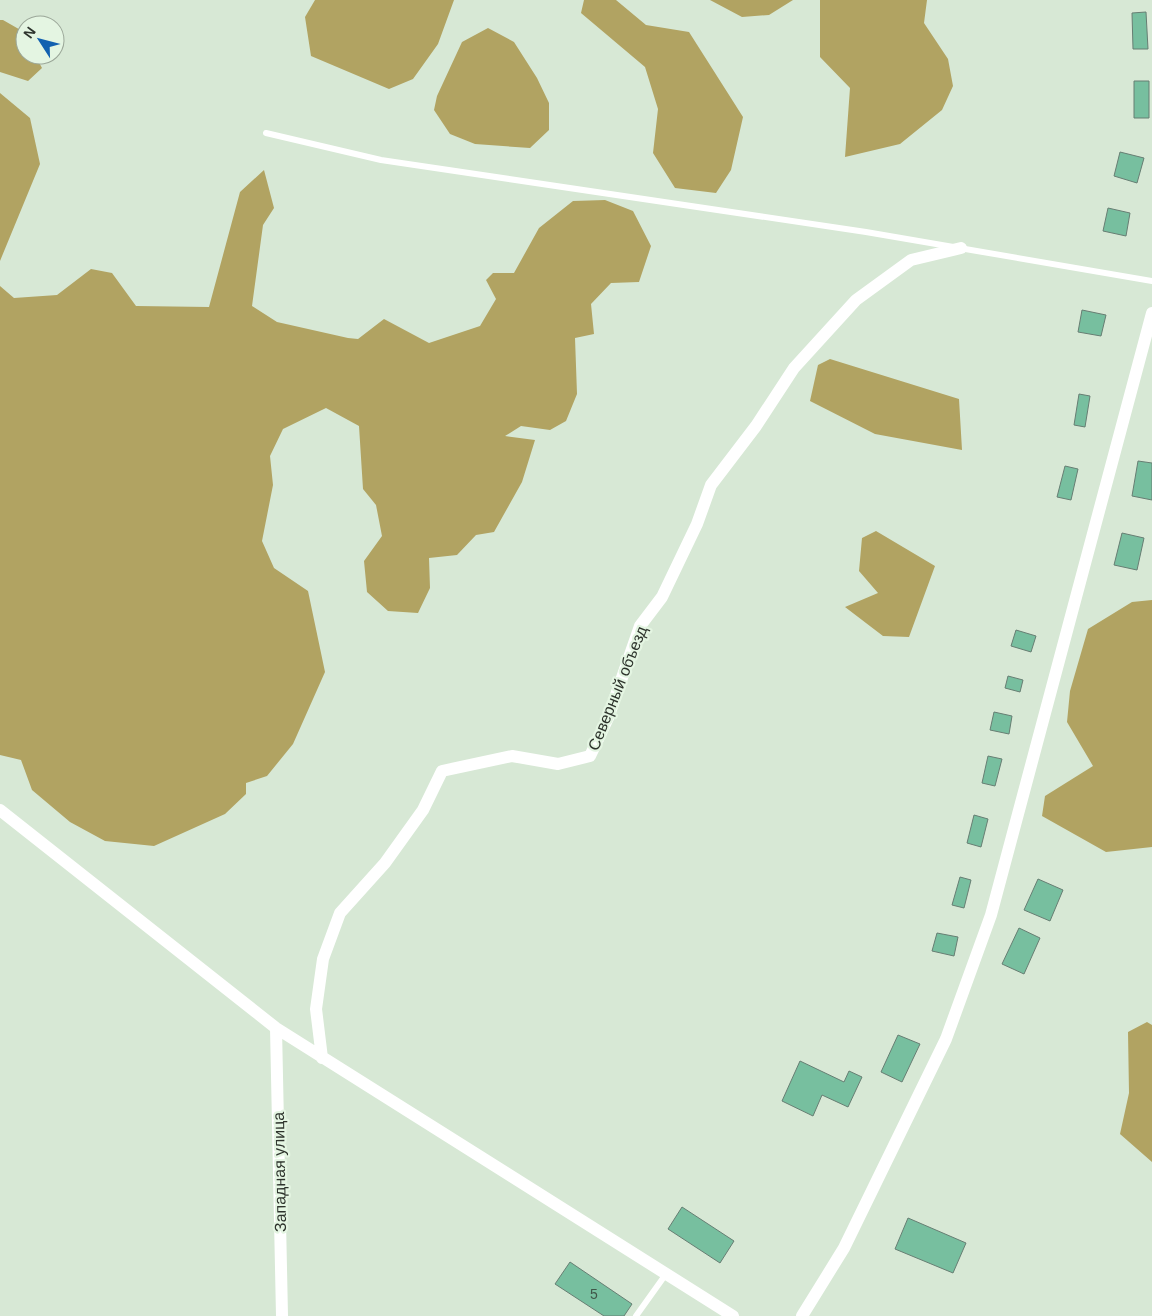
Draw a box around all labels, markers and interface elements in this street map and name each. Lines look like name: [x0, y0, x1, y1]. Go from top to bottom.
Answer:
north arrow: [15, 15, 65, 65]
text: N: [20, 24, 39, 41]
street label: Северный объезд: [585, 623, 650, 753]
street label: Западная улица: [270, 1112, 289, 1232]
house number: 5: [590, 1286, 598, 1302]

